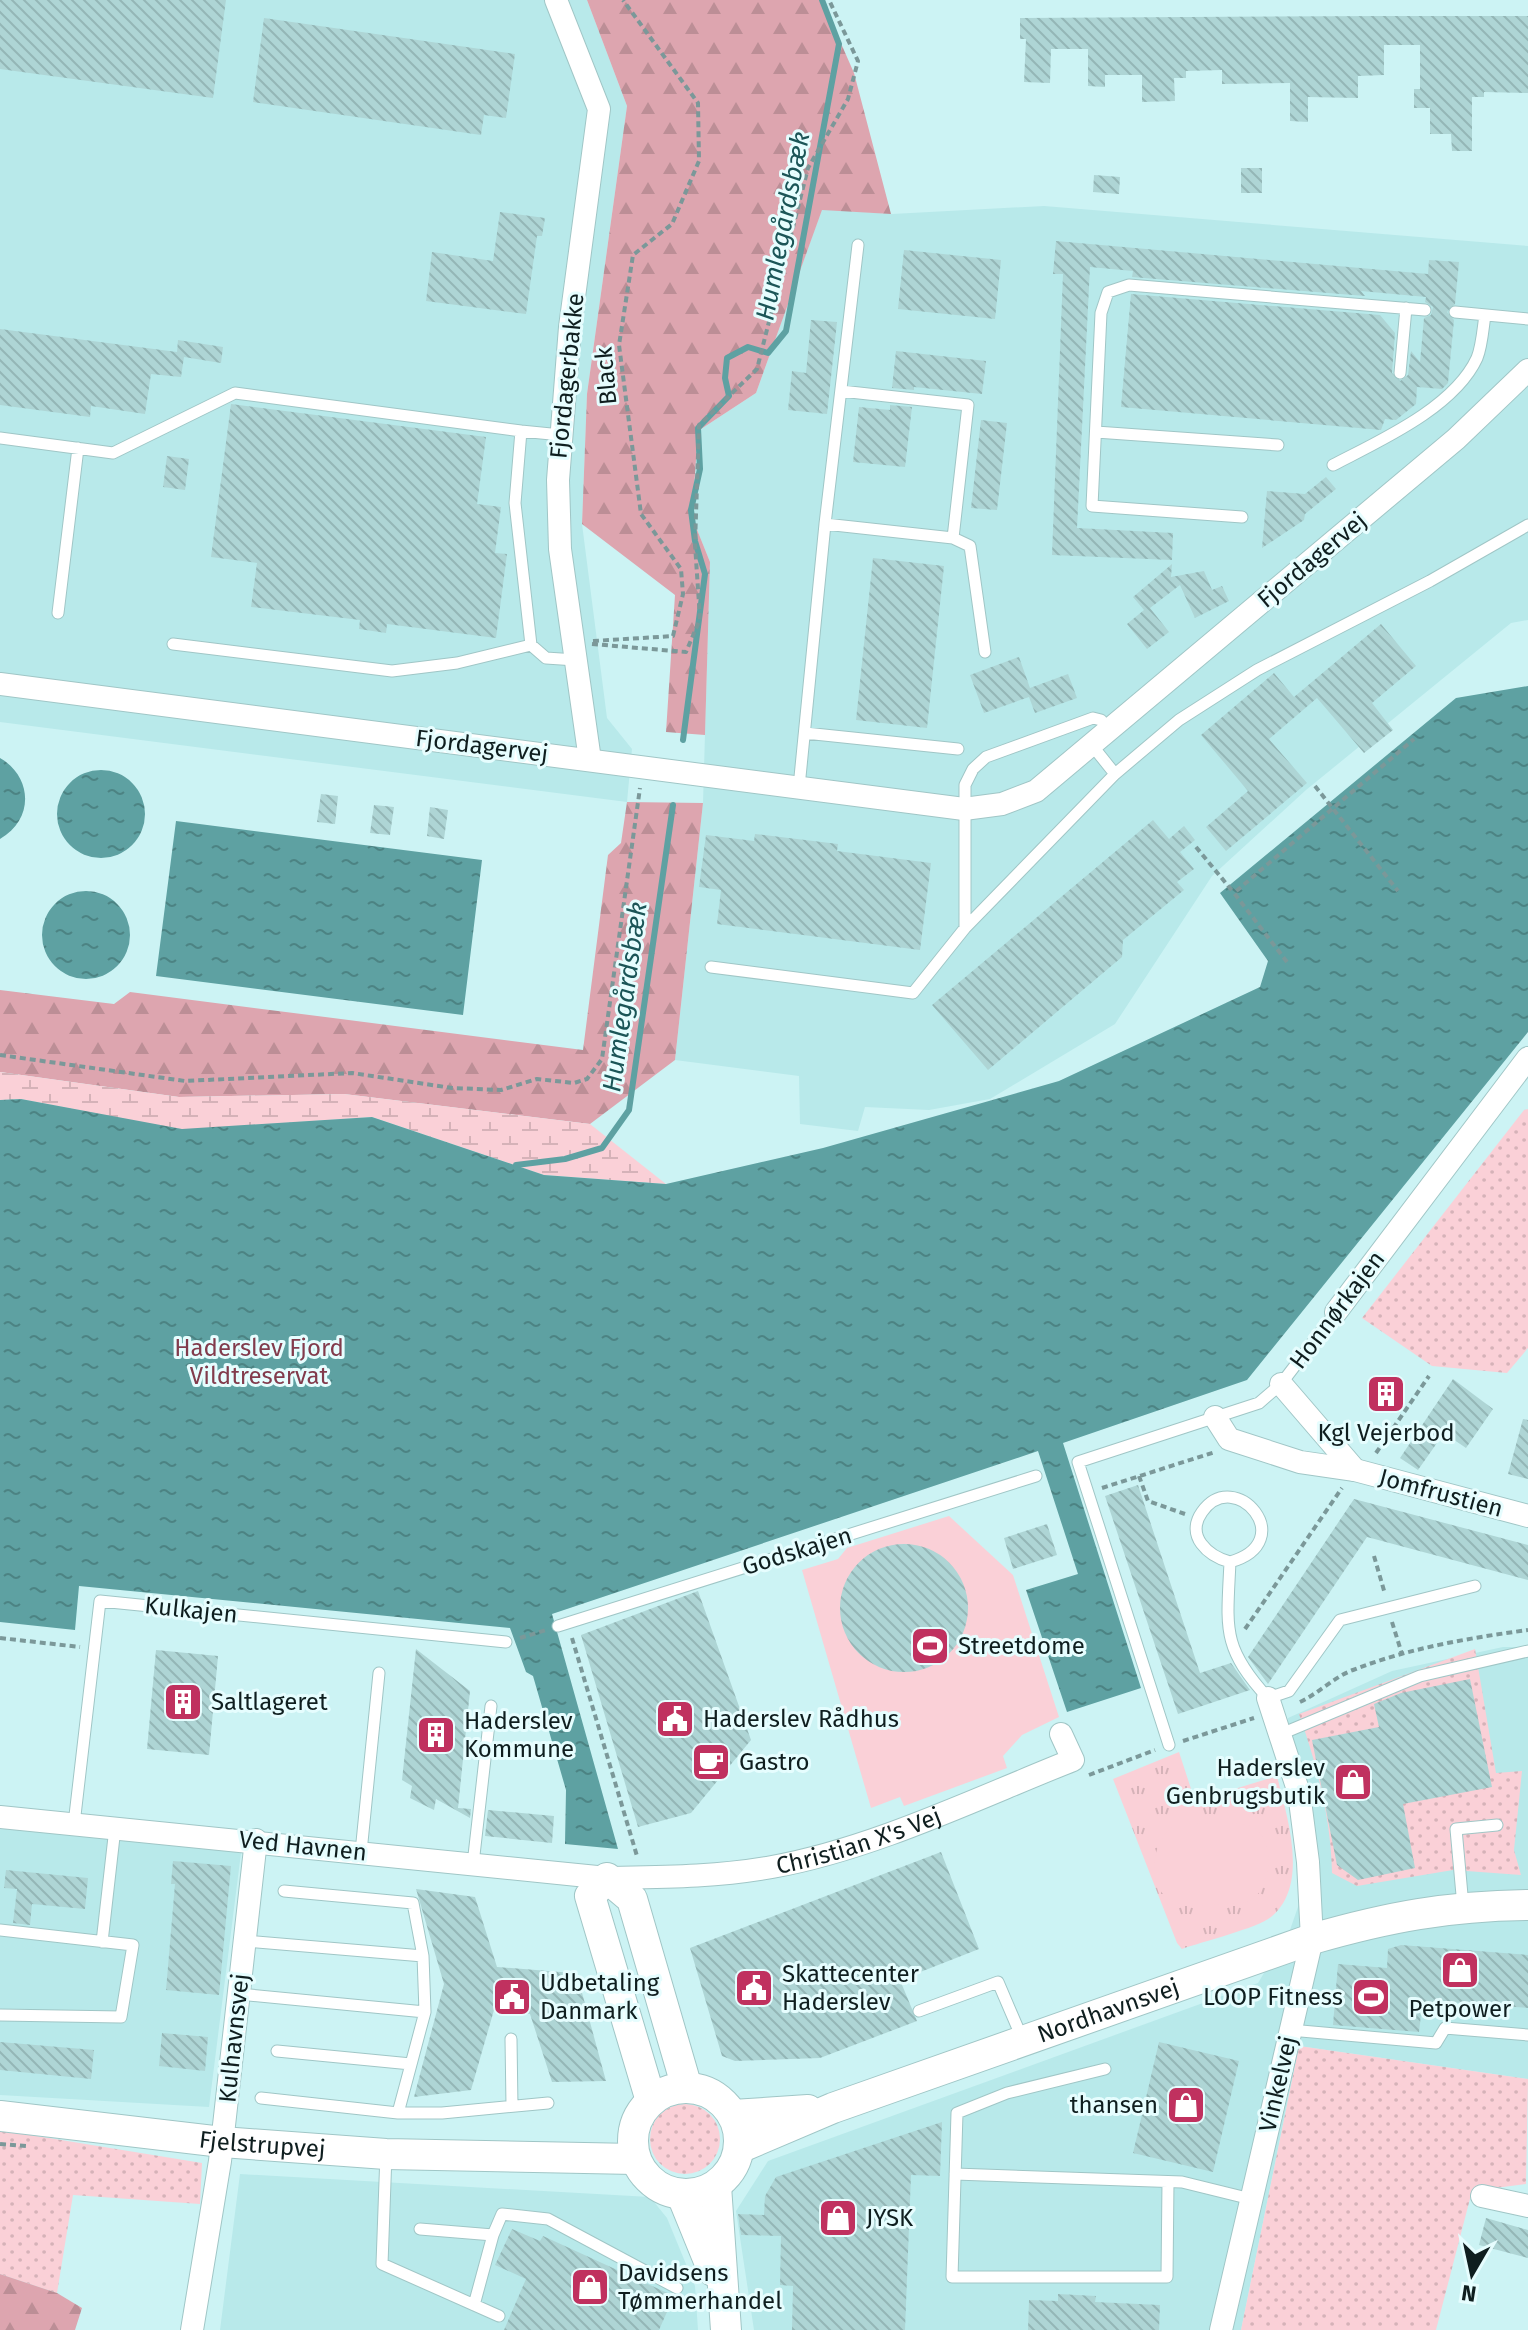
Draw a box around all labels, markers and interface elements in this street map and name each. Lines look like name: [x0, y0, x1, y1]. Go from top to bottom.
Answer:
water label: Humlegårdsbæk: [749, 129, 817, 323]
street label: Fjordagerbakke: [544, 292, 590, 460]
street label: Black: [589, 345, 622, 406]
street label: Fjordagervej: [1252, 506, 1372, 614]
street label: Fjordagervej: [414, 724, 550, 768]
water label: Humlegårdsbæk: [596, 900, 654, 1094]
street label: Honnørkajen: [1284, 1246, 1390, 1374]
park label: Haderslev Fjord Vildtreservat: [174, 1334, 344, 1390]
building icon: Kgl Vejerbod: [1365, 1373, 1407, 1415]
place label: Kgl Vejerbod: [1317, 1419, 1455, 1447]
street label: Jomfrustien: [1376, 1463, 1506, 1523]
street label: Godskajen: [739, 1521, 855, 1581]
street label: Kulkajen: [143, 1591, 239, 1629]
sports icon: Streetdome: [909, 1625, 951, 1667]
place label: Streetdome: [958, 1632, 1085, 1660]
building icon: Saltlageret: [162, 1681, 204, 1723]
place label: Saltlageret: [211, 1688, 328, 1716]
public building icon: Haderslev Rådhus: [654, 1698, 696, 1740]
place label: Haderslev Rådhus: [703, 1705, 899, 1733]
place label: Haderslev Kommune: [464, 1707, 574, 1763]
building icon: Haderslev Kommune: [415, 1714, 457, 1756]
cafe icon: Gastro: [690, 1741, 732, 1783]
place label: Gastro: [739, 1748, 809, 1776]
place label: Haderslev Genbrugsbutik: [1166, 1754, 1326, 1810]
shop icon: Haderslev Genbrugsbutik: [1332, 1761, 1374, 1803]
street label: Christian X's Vej: [774, 1802, 945, 1880]
street label: Ved Havnen: [238, 1825, 368, 1867]
shop icon: Petpower: [1439, 1949, 1481, 1991]
place label: Skattecenter Haderslev: [782, 1960, 920, 2016]
public building icon: Skattecenter Haderslev: [733, 1967, 775, 2009]
place label: Udbetaling Danmark: [540, 1969, 660, 2025]
street label: Kulhavnsvej: [213, 1972, 255, 2104]
street label: Nordhavnsvej: [1034, 1973, 1183, 2049]
public building icon: Udbetaling Danmark: [491, 1976, 533, 2018]
sports icon: LOOP Fitness: [1350, 1976, 1392, 2018]
place label: LOOP Fitness: [1203, 1983, 1343, 2011]
place label: Petpower: [1409, 1995, 1512, 2023]
street label: Vinkelvej: [1253, 2033, 1303, 2135]
shop icon: thansen: [1165, 2084, 1207, 2126]
place label: thansen: [1070, 2091, 1158, 2119]
street label: Fjelstrupvej: [198, 2125, 327, 2164]
shop icon: JYSK: [817, 2197, 859, 2239]
place label: JYSK: [866, 2204, 914, 2232]
north arrow: [1432, 2234, 1512, 2314]
place label: Davidsens Tømmerhandel: [618, 2259, 782, 2315]
shop icon: Davidsens Tømmerhandel: [569, 2266, 611, 2308]
text: N: [1460, 2279, 1478, 2308]

